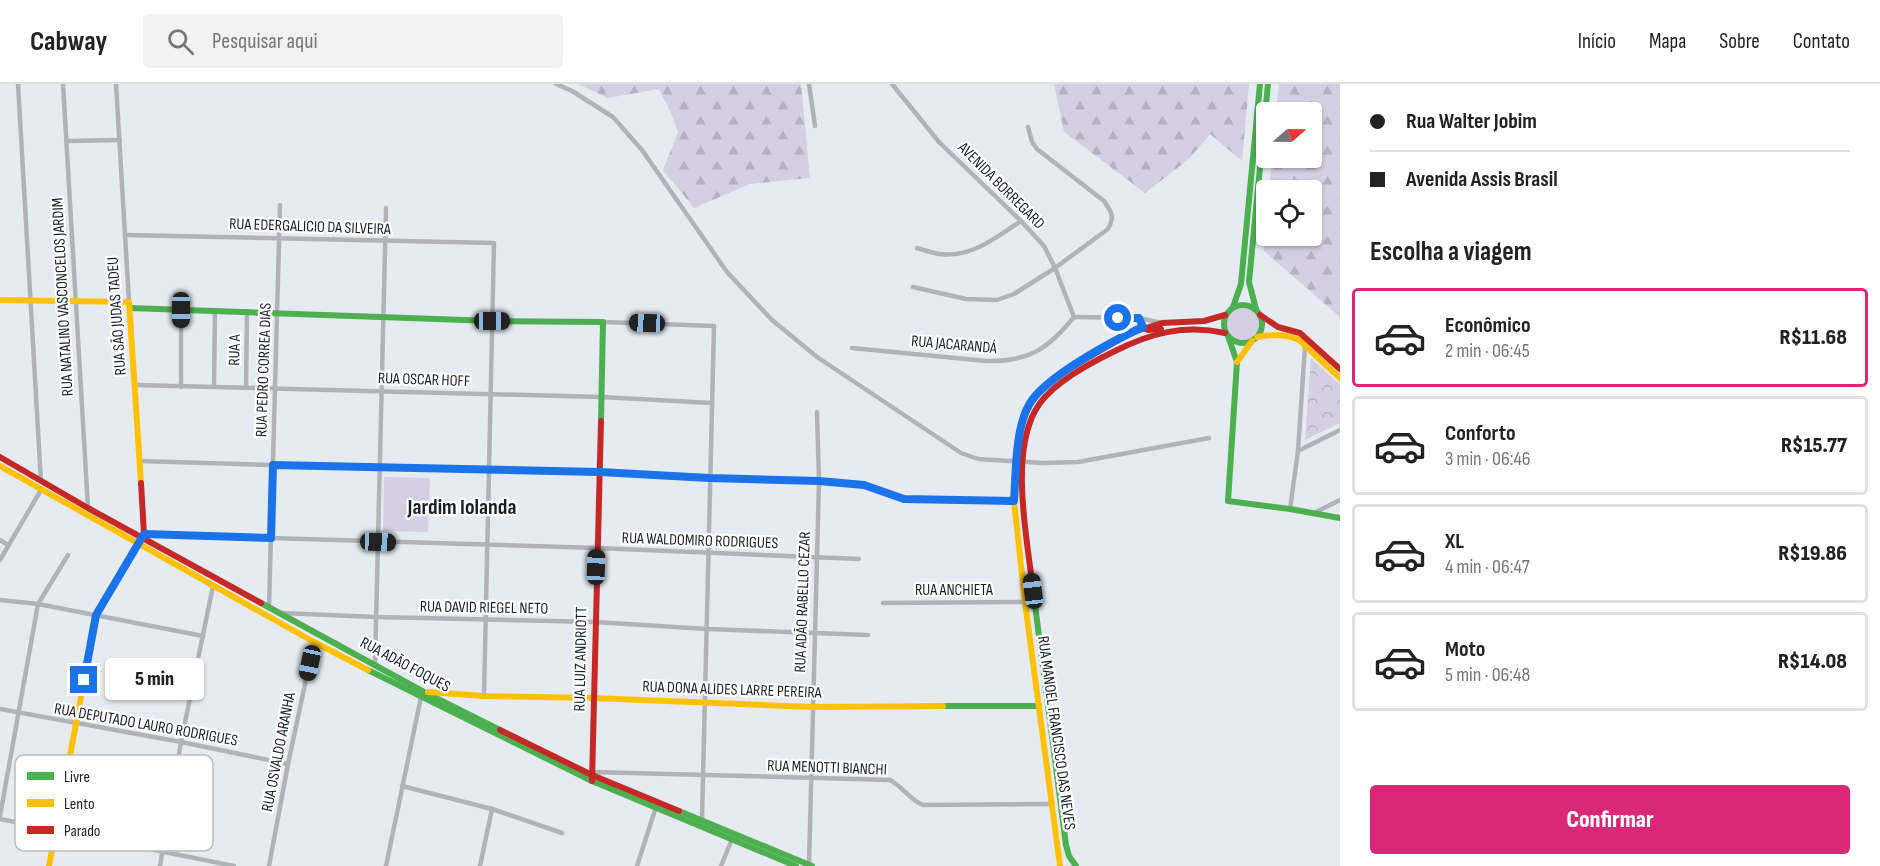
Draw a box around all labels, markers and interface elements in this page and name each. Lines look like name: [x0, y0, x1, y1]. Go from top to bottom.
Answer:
search box: [143, 14, 563, 68]
text: Cabway: [30, 25, 107, 58]
icon: search: [164, 25, 197, 58]
text: Pesquisar aqui: [212, 28, 318, 55]
text: Início: [1578, 29, 1616, 54]
text: Mapa: [1649, 29, 1686, 54]
text: Sobre: [1719, 29, 1760, 54]
text: Contato: [1793, 29, 1850, 54]
north arrow: [1256, 102, 1322, 168]
map controls: [1256, 102, 1322, 246]
text: Rua Walter Jobim: [1406, 108, 1537, 135]
street label: AVENIDA BORREGARD: [953, 138, 1048, 233]
text: Avenida Assis Brasil: [1406, 166, 1558, 193]
button: locate: [1256, 180, 1322, 246]
street label: RUA NATALINO VASCONCELOS JARDIM: [48, 197, 78, 397]
street label: RUA EDERGALICIO DA SILVEIRA: [229, 215, 391, 239]
text: Escolha a viagem: [1370, 236, 1532, 268]
street label: RUA SÃO JUDAS TADEU: [103, 256, 131, 376]
car: [172, 292, 190, 328]
street label: RUA PEDRO CORREA DIAS: [252, 302, 276, 438]
route start: [1104, 304, 1131, 331]
icon: car: [1373, 311, 1427, 365]
car: [474, 312, 510, 330]
text: Econômico: [1445, 312, 1531, 339]
car: [629, 313, 665, 333]
text: R$11.68: [1780, 324, 1847, 351]
street label: RUA JACARANDÁ: [910, 332, 998, 358]
street label: RUA A: [225, 334, 245, 366]
text: 2 min · 06:45: [1445, 339, 1530, 363]
street label: RUA OSCAR HOFF: [378, 369, 470, 391]
icon: car: [1373, 419, 1427, 473]
text: Conforto: [1445, 420, 1516, 447]
text: R$15.77: [1781, 432, 1847, 459]
text: 3 min · 06:46: [1445, 447, 1531, 471]
district label: Jardim Iolanda: [407, 494, 516, 521]
icon: car: [1373, 527, 1427, 581]
text: XL: [1445, 528, 1464, 555]
street label: RUA WALDOMIRO RODRIGUES: [621, 529, 779, 553]
street label: RUA ADÃO RABELLO CEZAR: [791, 531, 815, 673]
car: [360, 532, 396, 552]
text: R$19.86: [1778, 540, 1847, 567]
car: [586, 549, 606, 585]
text: 4 min · 06:47: [1445, 555, 1530, 579]
car: [1022, 572, 1044, 610]
street label: RUA ANCHIETA: [915, 581, 993, 600]
street label: RUA DAVID RIEGEL NETO: [420, 597, 548, 619]
street label: RUA LUIZ ANDRIOTT: [571, 606, 591, 712]
street label: RUA ADÃO FOQUES: [357, 633, 453, 697]
street label: RUA MANOEL FRANCISCO DAS NEVES: [1033, 635, 1079, 831]
icon: car: [1373, 635, 1427, 689]
text: Moto: [1445, 636, 1485, 663]
car: [297, 644, 323, 682]
text: R$14.08: [1778, 648, 1847, 675]
callout: 5 min: [105, 659, 204, 701]
text: 5 min · 06:48: [1445, 663, 1530, 687]
route end: [70, 666, 97, 693]
text: 5 min: [135, 667, 174, 691]
street label: RUA DONA ALIDES LARRE PEREIRA: [642, 677, 822, 703]
street label: RUA OSVALDO ARANHA: [258, 691, 300, 813]
street label: RUA DEPUTADO LAURO RODRIGUES: [53, 699, 239, 751]
legend: [15, 755, 213, 851]
street label: RUA MENOTTI BIANCHI: [767, 756, 887, 780]
text: Livre: [64, 768, 90, 787]
button: Confirmar: [1370, 785, 1850, 854]
text: Lento: [64, 795, 95, 814]
text: Parado: [64, 822, 101, 841]

